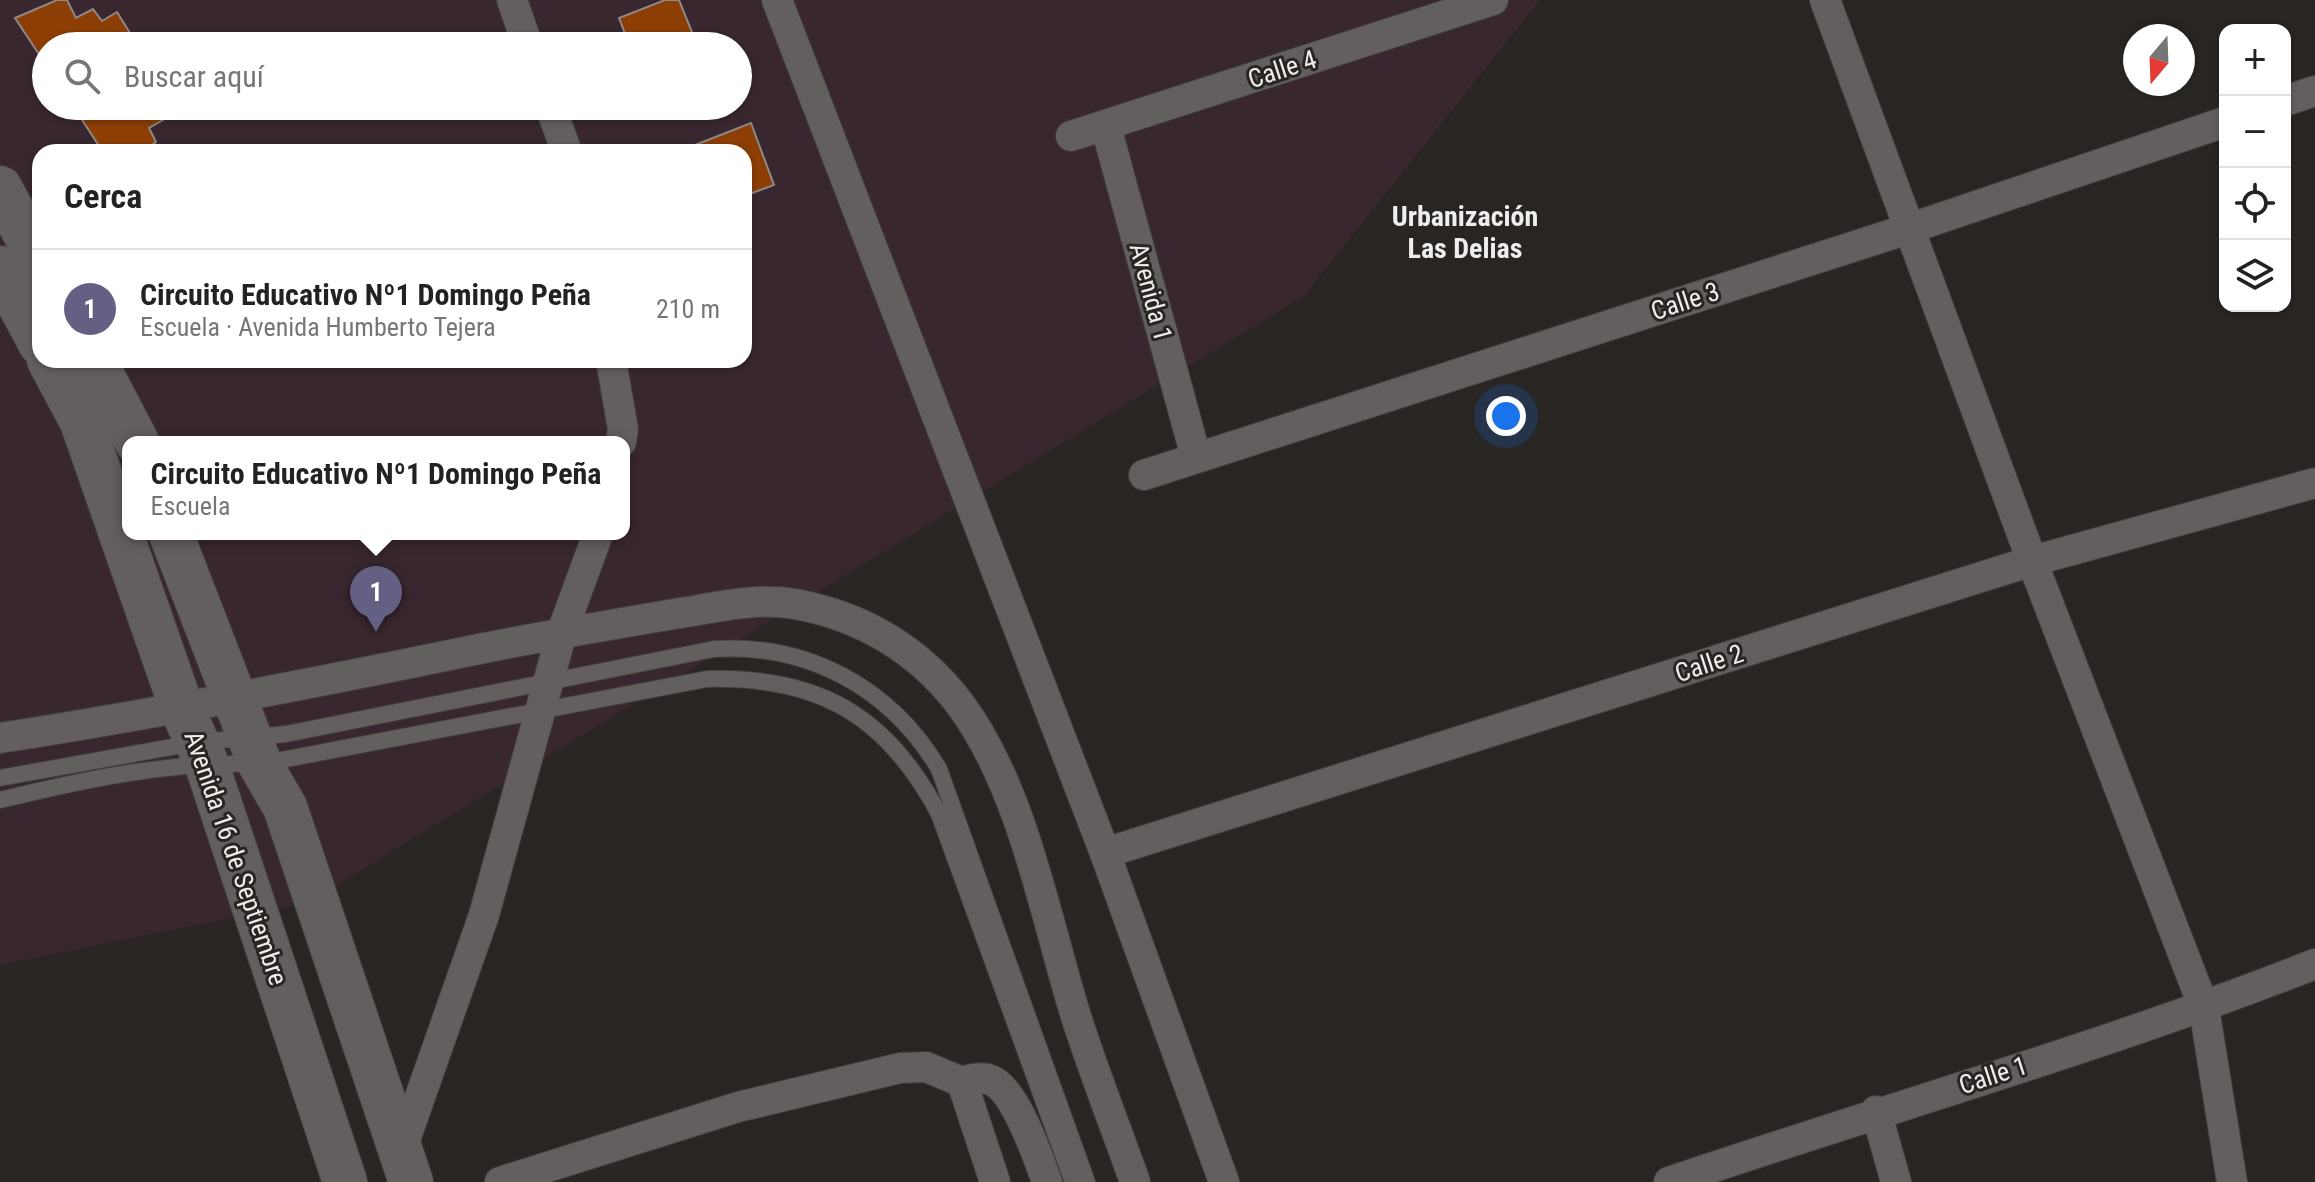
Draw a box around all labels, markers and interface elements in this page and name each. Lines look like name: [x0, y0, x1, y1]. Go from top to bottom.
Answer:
north arrow: [2123, 24, 2195, 96]
map controls: [2219, 24, 2291, 312]
button: +: [2219, 24, 2291, 96]
search box: [32, 32, 752, 120]
street label: Calle 4: [1244, 44, 1320, 94]
icon: search: [60, 54, 104, 98]
text: Buscar aquí: [124, 59, 264, 94]
button: −: [2219, 96, 2291, 168]
button: locate: [2219, 168, 2291, 240]
text: Cerca: [64, 176, 142, 216]
district label: Urbanización Las Delias: [1392, 200, 1538, 265]
street label: Avenida 1: [1124, 240, 1178, 344]
button: layers: [2219, 240, 2291, 312]
street label: Calle 3: [1647, 276, 1723, 326]
text: Circuito Educativo Nº1 Domingo Peña: [140, 277, 591, 312]
text: 1: [83, 294, 97, 324]
text: 210 m: [656, 294, 720, 324]
text: Escuela · Avenida Humberto Tejera: [140, 312, 496, 342]
your location: [1486, 396, 1526, 436]
popup: [122, 436, 630, 540]
text: Circuito Educativo Nº1 Domingo Peña: [151, 456, 602, 491]
text: Escuela: [151, 491, 230, 521]
pin: 1: [350, 566, 402, 632]
street label: Calle 2: [1671, 638, 1747, 688]
street label: Avenida 16 de Septiembre: [178, 727, 294, 989]
street label: Calle 1: [1955, 1050, 2031, 1100]

